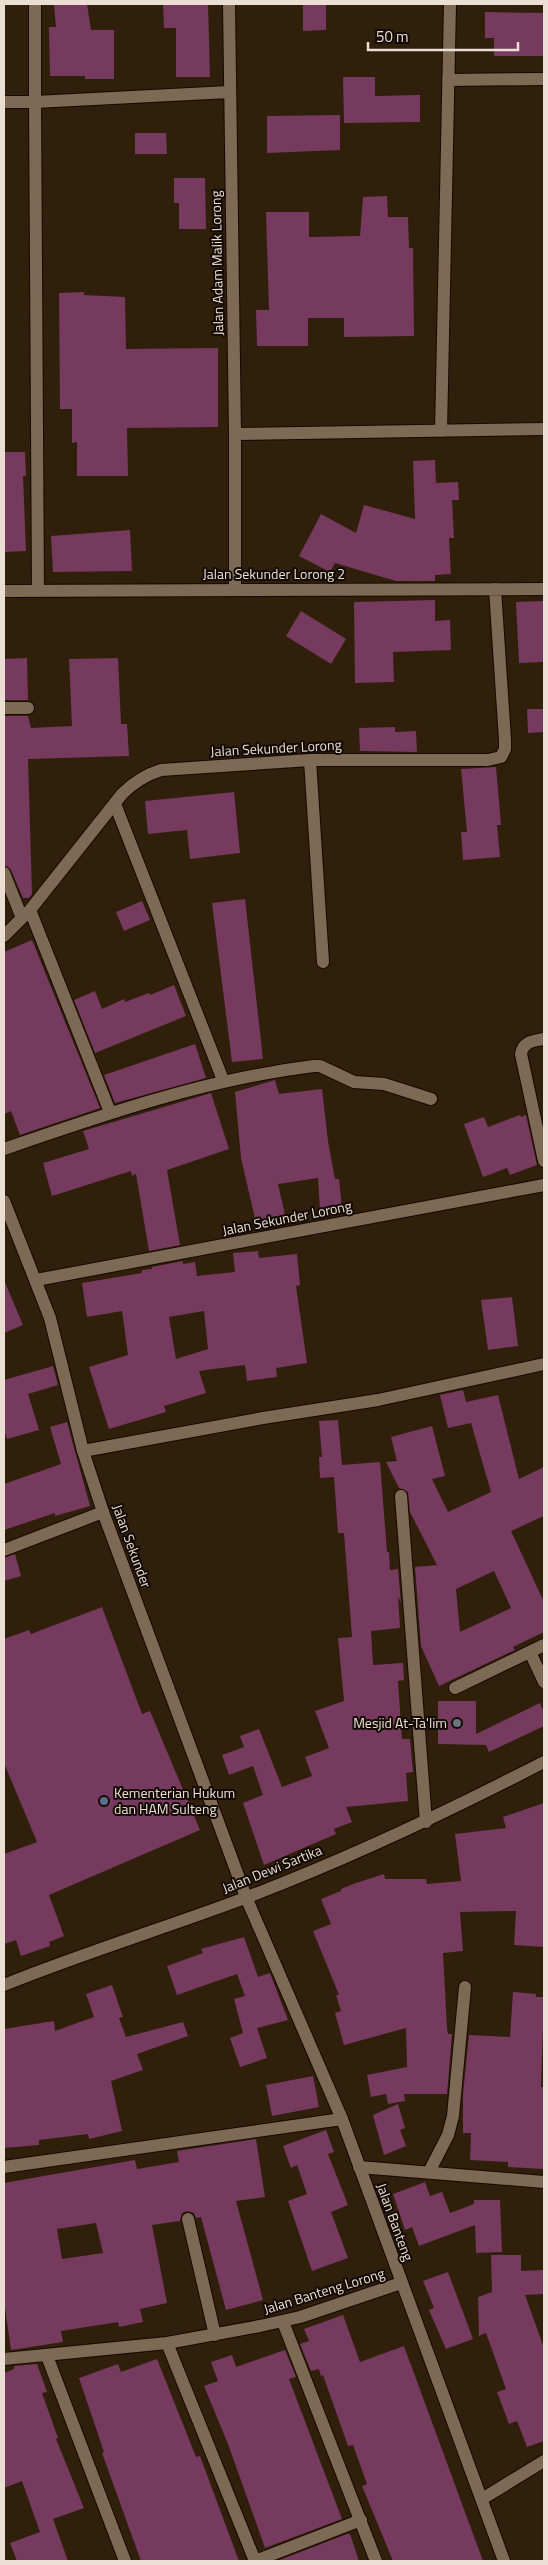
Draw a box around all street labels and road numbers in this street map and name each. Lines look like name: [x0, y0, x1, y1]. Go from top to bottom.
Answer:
street label: Jalan Adam Malik Lorong: [205, 190, 228, 336]
street label: Jalan Sekunder Lorong 2: [203, 563, 345, 584]
street label: Jalan Sekunder Lorong: [210, 734, 342, 761]
street label: Jalan Sekunder Lorong: [220, 1195, 353, 1240]
street label: Jalan Sekunder: [108, 1501, 157, 1591]
street label: Jalan Dewi Sartika: [219, 1839, 325, 1898]
street label: Jalan Banteng: [372, 2180, 419, 2264]
street label: Jalan Banteng Lorong: [261, 2262, 387, 2319]

